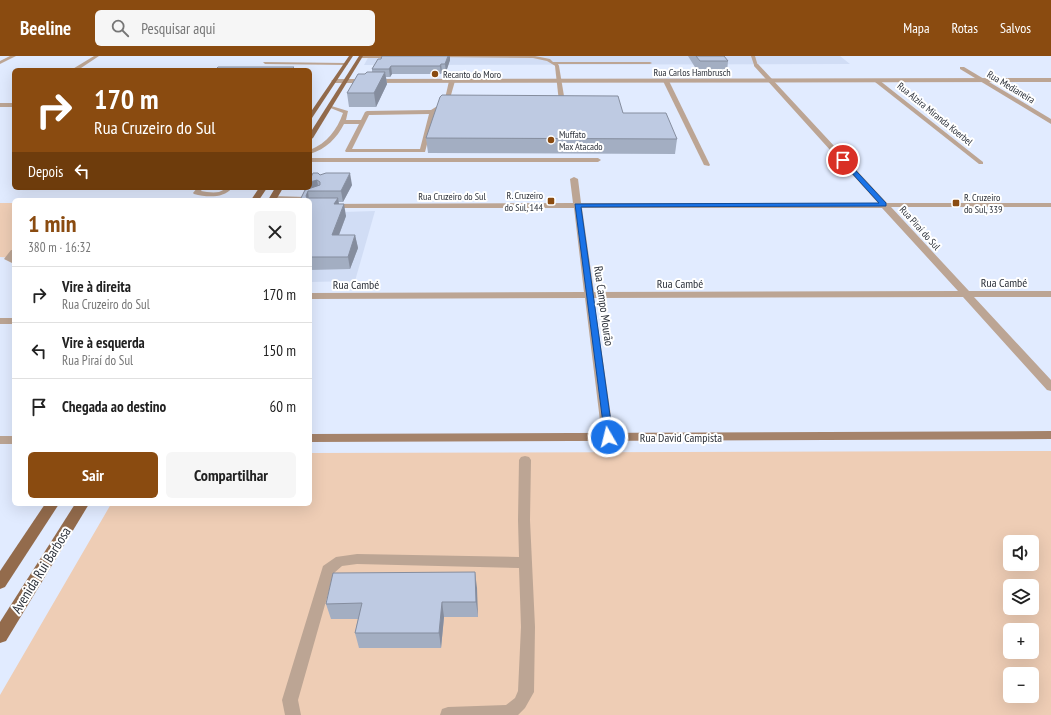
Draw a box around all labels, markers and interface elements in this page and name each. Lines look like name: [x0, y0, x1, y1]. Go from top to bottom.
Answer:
search box: [95, 10, 375, 46]
text: Beeline: [20, 16, 71, 40]
icon: search: [109, 17, 131, 39]
text: Pesquisar aqui: [141, 19, 216, 38]
text: Mapa: [903, 19, 930, 37]
text: Rotas: [952, 19, 978, 37]
text: Salvos: [1000, 19, 1031, 37]
street label: Rua Carlos Hambrusch: [653, 66, 731, 79]
place label: Recanto do Moro: [443, 68, 501, 81]
street label: Rua Medianeira: [985, 68, 1037, 106]
marker: Recanto do Moro: [430, 69, 440, 79]
text: 170 m: [94, 80, 158, 117]
street label: Rua Alzira Miranda Koerbel: [895, 80, 976, 149]
icon: right: [28, 84, 80, 136]
text: Rua Cruzeiro do Sul: [94, 116, 215, 139]
place label: Muffato Max Atacado: [559, 128, 603, 153]
marker: Muffato Max Atacado: [546, 135, 556, 145]
pin: [826, 143, 860, 177]
icon: arrive: [832, 149, 854, 171]
icon: left: [71, 160, 93, 182]
text: Depois: [28, 162, 63, 181]
place label: R. Cruzeiro do Sul, 144: [504, 189, 543, 214]
street label: Rua Cruzeiro do Sul: [418, 190, 486, 203]
place label: R. Cruzeiro do Sul, 339: [964, 191, 1003, 216]
marker: R. Cruzeiro do Sul, 144: [546, 196, 556, 206]
marker: R. Cruzeiro do Sul, 339: [951, 198, 961, 208]
street label: Rua Piraí do Sul: [897, 203, 944, 253]
text: 1 min: [28, 208, 76, 239]
button: close: [254, 211, 296, 253]
text: 380 m · 16:32: [28, 239, 91, 256]
street label: Rua Campo Mourão: [591, 265, 617, 347]
street label: Rua Cambé: [981, 275, 1027, 290]
street label: Rua Cambé: [657, 276, 703, 291]
text: Vire à direita: [62, 277, 131, 296]
street label: Rua Cambé: [333, 277, 379, 292]
icon: right: [28, 284, 50, 306]
text: 170 m: [263, 285, 296, 304]
text: Rua Cruzeiro do Sul: [62, 296, 150, 313]
text: Vire à esquerda: [62, 333, 145, 352]
icon: left: [28, 340, 50, 362]
text: 150 m: [263, 341, 296, 360]
text: Rua Piraí do Sul: [62, 352, 133, 369]
icon: arrive: [28, 396, 50, 418]
text: Chegada ao destino: [62, 397, 166, 416]
text: 60 m: [270, 397, 296, 416]
position arrow: [587, 416, 629, 458]
street label: Rua David Campista: [640, 430, 722, 445]
button: Sair: [28, 452, 158, 498]
button: Compartilhar: [166, 452, 296, 498]
street label: Avenida Rui Barbosa: [7, 523, 75, 617]
map controls: [1003, 535, 1039, 703]
button: sound: [1003, 535, 1039, 571]
button: layers: [1003, 579, 1039, 615]
button: +: [1003, 623, 1039, 659]
button: −: [1003, 667, 1039, 703]

